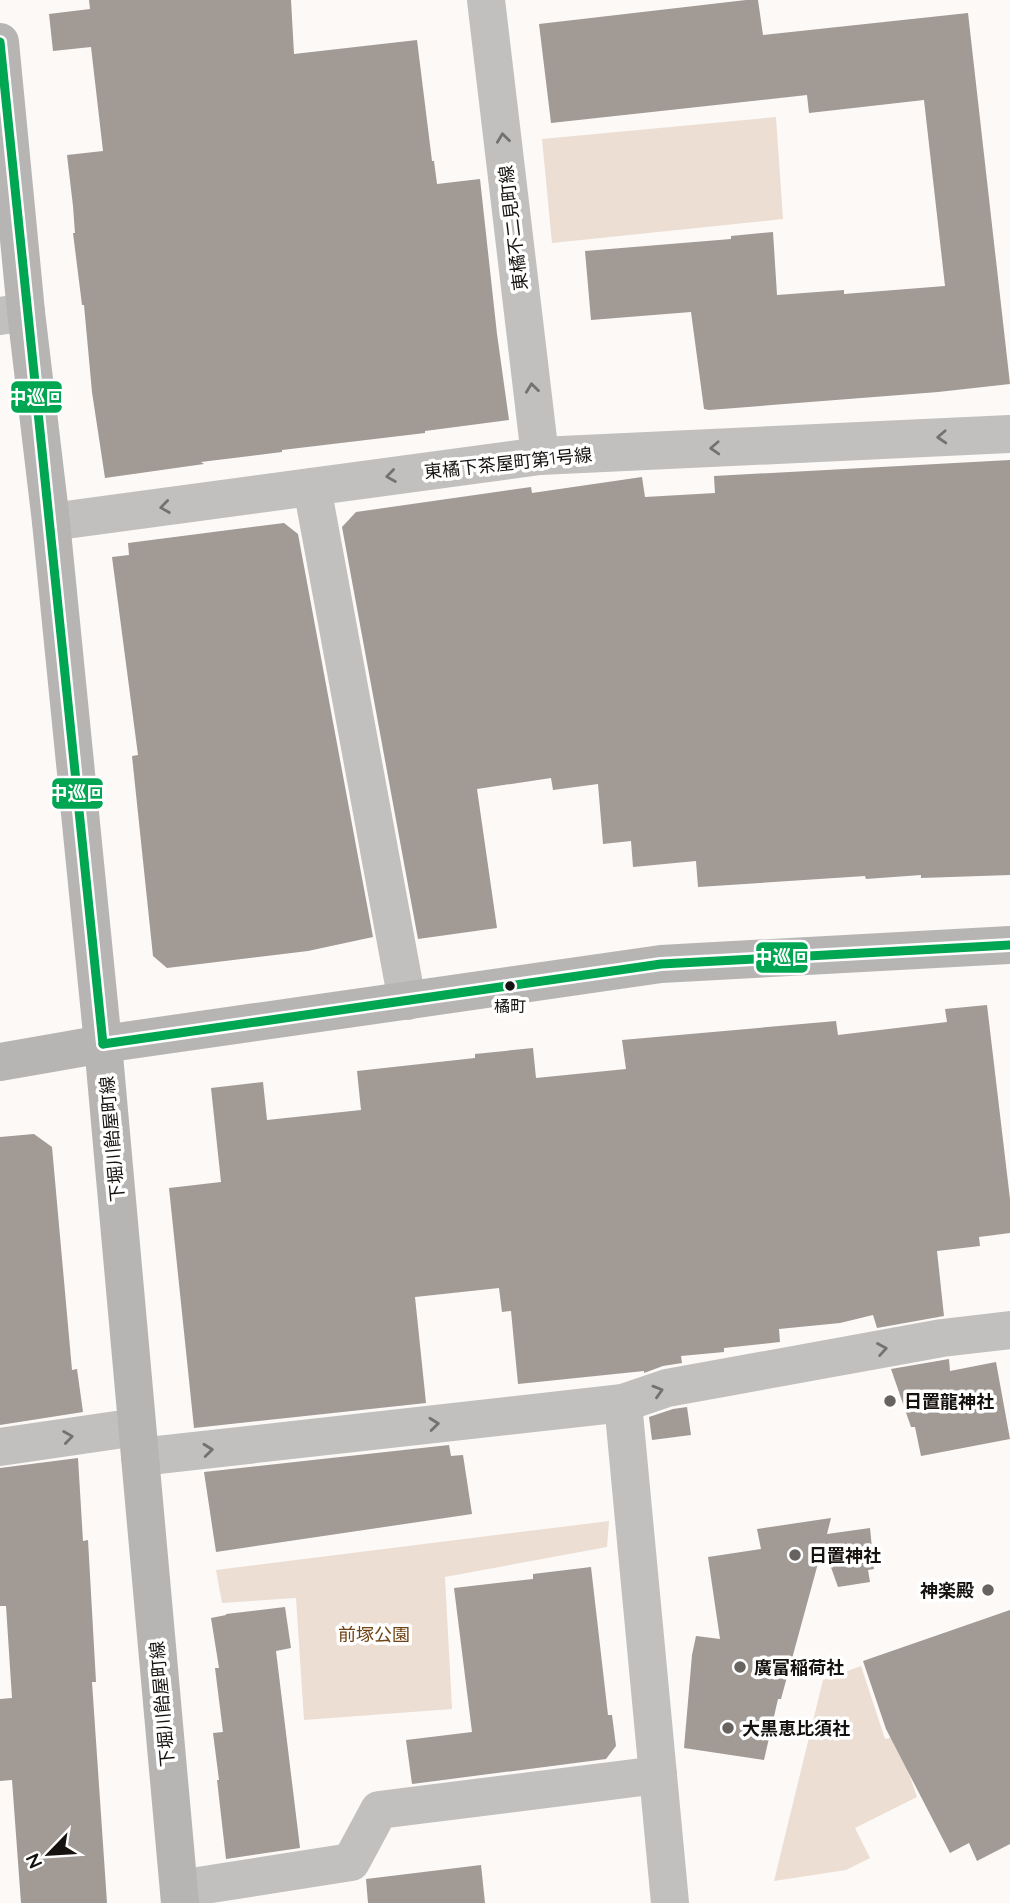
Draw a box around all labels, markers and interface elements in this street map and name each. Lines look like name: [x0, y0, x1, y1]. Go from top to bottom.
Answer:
one-way arrow: [495, 132, 510, 144]
street label: 東橘不二見町線: [494, 164, 532, 292]
line badge: 中巡回: [10, 380, 63, 414]
one-way arrow: [525, 383, 540, 394]
text: 中巡回: [7, 385, 65, 409]
one-way arrow: [936, 429, 947, 444]
one-way arrow: [709, 441, 720, 456]
street label: 東橘下茶屋町第1号線: [423, 443, 593, 483]
one-way arrow: [385, 469, 396, 484]
one-way arrow: [159, 499, 171, 514]
line badge: 中巡回: [51, 777, 104, 810]
text: 中巡回: [48, 781, 106, 805]
line badge: 中巡回: [755, 941, 809, 974]
text: 中巡回: [753, 945, 811, 969]
marker: 橘町: [503, 979, 517, 993]
place label: 橘町: [494, 996, 526, 1016]
street label: 下堀川飴屋町線: [95, 1075, 129, 1203]
one-way arrow: [876, 1342, 888, 1357]
one-way arrow: [652, 1385, 664, 1400]
place label: 日置龍神社: [904, 1390, 994, 1413]
marker: 日置龍神社: [882, 1393, 898, 1409]
one-way arrow: [429, 1417, 440, 1432]
one-way arrow: [62, 1430, 73, 1445]
one-way arrow: [202, 1442, 214, 1457]
place label: 日置神社: [809, 1544, 881, 1567]
marker: 日置神社: [787, 1547, 803, 1563]
place label: 神楽殿: [920, 1579, 974, 1602]
marker: 神楽殿: [980, 1582, 996, 1598]
park label: 前塚公園: [338, 1623, 410, 1646]
street label: 下堀川飴屋町線: [145, 1640, 179, 1768]
place label: 廣富稲荷社: [754, 1656, 844, 1679]
marker: 廣富稲荷社: [732, 1659, 748, 1675]
place label: 大黒恵比須社: [742, 1717, 850, 1740]
marker: 大黒恵比須社: [720, 1720, 736, 1736]
north arrow: [14, 1819, 84, 1889]
text: N: [20, 1850, 47, 1873]

